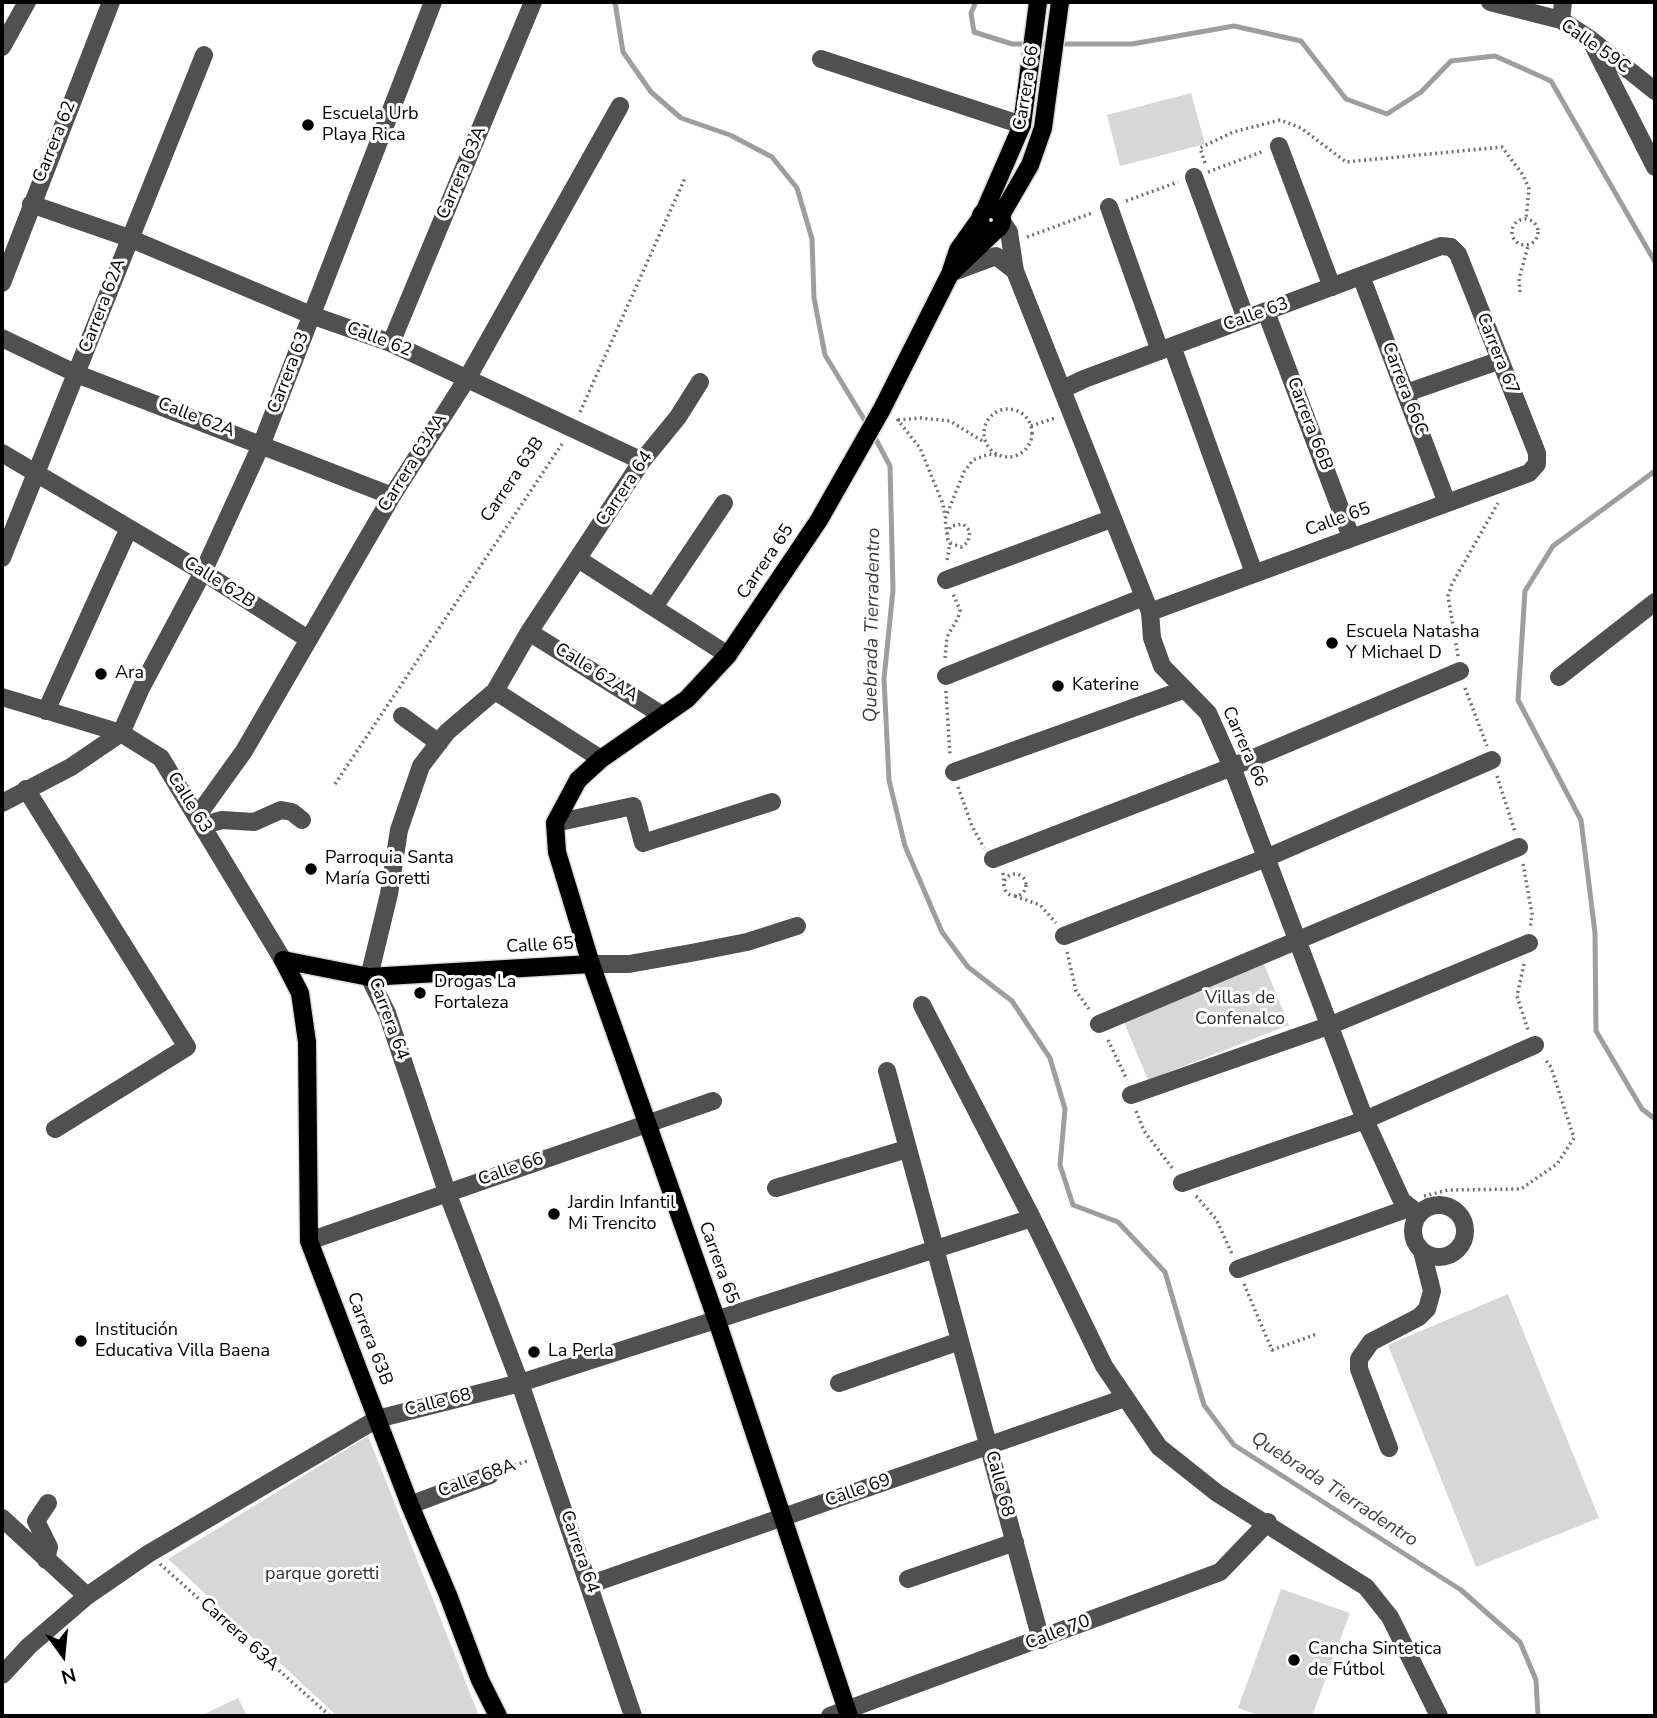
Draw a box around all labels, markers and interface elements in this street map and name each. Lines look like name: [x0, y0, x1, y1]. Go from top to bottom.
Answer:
street label: Calle 59C: [1556, 15, 1634, 79]
street label: Carrera 66: [1010, 44, 1044, 132]
street label: Carrera 62: [29, 98, 81, 186]
place label: Escuela Urb Playa Rica: [322, 104, 419, 146]
marker: Escuela Urb Playa Rica: [300, 117, 316, 133]
street label: Carrera 63A: [433, 123, 491, 223]
street label: Carrera 62A: [75, 256, 131, 356]
street label: Calle 63: [1220, 293, 1292, 337]
street label: Carrera 67: [1471, 310, 1523, 398]
street label: Calle 62: [344, 318, 414, 362]
street label: Carrera 63: [264, 329, 314, 417]
street label: Carrera 66C: [1376, 339, 1432, 439]
street label: Carrera 66B: [1281, 374, 1337, 474]
street label: Calle 62A: [154, 393, 238, 443]
street label: Carrera 63AA: [374, 410, 452, 516]
street label: Carrera 63B: [477, 433, 549, 527]
street label: Carrera 64: [592, 447, 658, 531]
street label: Calle 65: [1302, 498, 1374, 542]
street label: Carrera 65: [733, 520, 799, 604]
water label: Quebrada Tierradentro: [860, 528, 886, 722]
street label: Calle 62B: [179, 553, 259, 613]
place label: Escuela Natasha Y Michael D: [1346, 622, 1480, 664]
marker: Escuela Natasha Y Michael D: [1324, 635, 1340, 651]
street label: Calle 62AA: [550, 639, 642, 707]
place label: Ara: [115, 663, 144, 685]
marker: Ara: [93, 666, 109, 682]
place label: Katerine: [1072, 675, 1139, 697]
marker: Katerine: [1050, 678, 1066, 694]
street label: Carrera 66: [1217, 703, 1271, 791]
street label: Calle 63: [162, 769, 216, 837]
place label: Parroquia Santa María Goretti: [325, 848, 454, 890]
marker: Parroquia Santa María Goretti: [303, 861, 319, 877]
street label: Calle 65: [506, 933, 574, 959]
place label: Drogas La Fortaleza: [434, 972, 516, 1014]
street label: Carrera 64: [363, 975, 413, 1063]
marker: Drogas La Fortaleza: [412, 985, 428, 1001]
park label: Villas de Confenalco: [1195, 988, 1285, 1030]
street label: Calle 66: [475, 1149, 547, 1191]
place label: Jardin Infantil Mi Trencito: [568, 1193, 676, 1236]
marker: Jardin Infantil Mi Trencito: [546, 1206, 562, 1222]
street label: Carrera 65: [693, 1219, 743, 1307]
street label: Carrera 63B: [341, 1289, 397, 1389]
place label: Institución Educativa Villa Baena: [95, 1320, 270, 1362]
marker: Institución Educativa Villa Baena: [73, 1333, 89, 1349]
place label: La Perla: [548, 1341, 614, 1363]
marker: La Perla: [526, 1344, 542, 1360]
street label: Calle 68: [403, 1384, 473, 1422]
water label: Quebrada Tierradentro: [1246, 1427, 1422, 1553]
street label: Calle 68: [980, 1448, 1018, 1520]
street label: Calle 68A: [435, 1455, 519, 1503]
street label: Calle 69: [822, 1470, 894, 1512]
street label: Carrera 64: [555, 1508, 603, 1596]
park label: parque goretti: [265, 1564, 379, 1586]
street label: Carrera 63A: [195, 1594, 283, 1676]
street label: Calle 70: [1023, 1611, 1093, 1655]
north arrow: [28, 1620, 98, 1690]
place label: Cancha Sintetica de Fútbol: [1308, 1639, 1442, 1682]
marker: Cancha Sintetica de Fútbol: [1286, 1652, 1302, 1668]
text: N: [58, 1661, 79, 1690]

